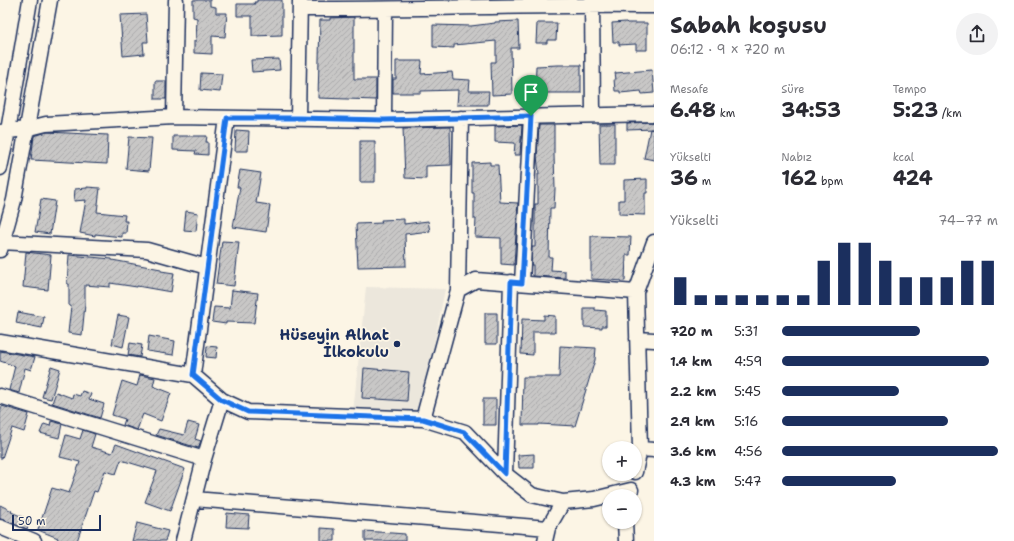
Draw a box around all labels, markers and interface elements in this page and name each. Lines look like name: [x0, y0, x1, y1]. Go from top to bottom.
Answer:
text: Sabah koşusu: [670, 11, 827, 40]
button: share: [956, 13, 998, 55]
text: 06:12 · 9 × 720 m: [670, 41, 785, 58]
pin: [514, 75, 548, 116]
icon: arrive: [520, 81, 542, 103]
text: Mesafe: [670, 82, 708, 97]
text: Süre: [781, 82, 804, 97]
text: Tempo: [893, 82, 927, 97]
text: 6.48: [670, 97, 716, 123]
text: 34:53: [781, 97, 841, 123]
text: 5:23: [893, 97, 938, 123]
text: km: [716, 106, 735, 121]
text: /km: [938, 106, 962, 121]
text: Yükselti: [670, 150, 711, 165]
text: Nabız: [781, 150, 812, 165]
text: kcal: [893, 150, 914, 165]
text: 36: [670, 165, 698, 191]
text: 162: [781, 165, 817, 191]
text: 424: [893, 165, 933, 191]
text: m: [698, 174, 711, 189]
text: bpm: [817, 174, 843, 189]
text: Yükselti: [670, 212, 719, 229]
text: 74–77 m: [938, 212, 998, 229]
text: 720 m: [670, 323, 713, 340]
text: 5:31: [734, 323, 758, 340]
place label: Hüseyin Alhat İlkokulu: [279, 325, 389, 362]
marker: Hüseyin Alhat İlkokulu: [392, 339, 402, 349]
text: 1.4 km: [670, 353, 712, 370]
text: 4:59: [734, 353, 762, 370]
text: 2.2 km: [670, 383, 716, 400]
text: 5:45: [734, 383, 761, 400]
text: 2.9 km: [670, 413, 715, 430]
text: 5:16: [734, 413, 758, 430]
map controls: [602, 441, 642, 529]
button: +: [602, 441, 642, 481]
text: 3.6 km: [670, 443, 716, 460]
text: 4:56: [734, 443, 763, 460]
text: 4.3 km: [670, 473, 716, 490]
text: 5:47: [734, 473, 762, 490]
button: −: [602, 489, 642, 529]
scale bar: [12, 513, 101, 532]
text: 50 m: [18, 514, 46, 529]

